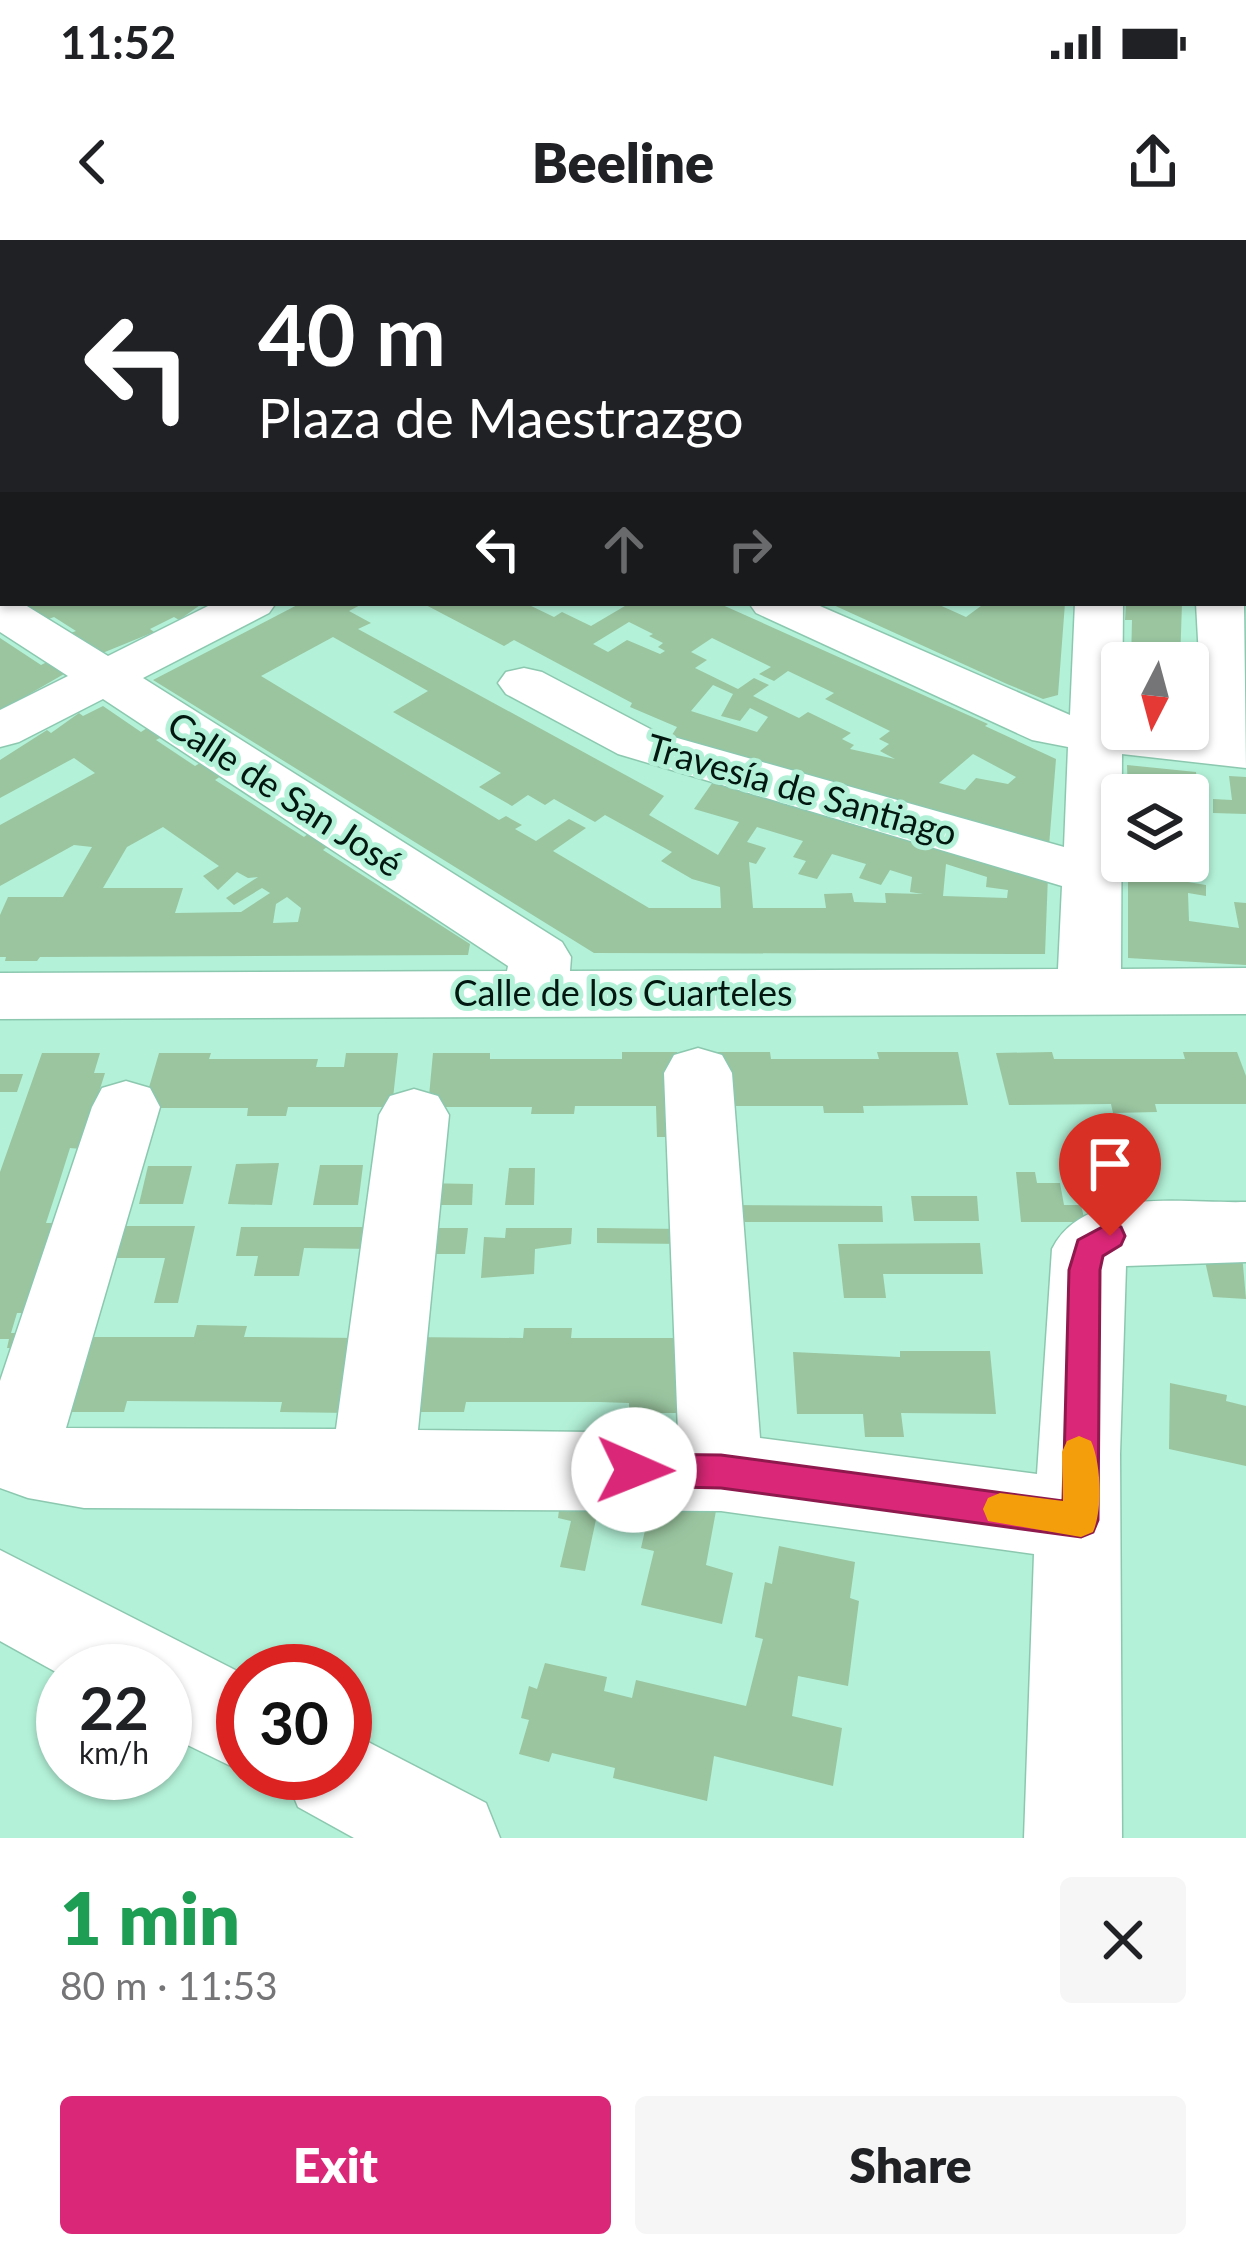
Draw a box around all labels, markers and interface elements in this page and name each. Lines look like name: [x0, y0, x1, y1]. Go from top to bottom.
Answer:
text: 11:52: [60, 15, 176, 69]
icon: back: [60, 129, 126, 195]
icon: share: [1120, 129, 1186, 195]
text: Beeline: [532, 130, 714, 195]
text: 40 m: [258, 283, 446, 384]
icon: left: [60, 288, 216, 444]
text: Plaza de Maestrazgo: [258, 385, 744, 450]
icon: left: [465, 516, 531, 582]
icon: ahead: [591, 516, 657, 582]
icon: right: [717, 516, 783, 582]
north arrow: [1101, 642, 1209, 750]
map controls: [1101, 642, 1209, 882]
street label: Calle de San José: [160, 701, 411, 885]
street label: Travesía de Santiago: [642, 724, 962, 854]
button: layers: [1101, 774, 1209, 882]
street label: Calle de los Cuarteles: [454, 970, 793, 1014]
pin: [1059, 1113, 1161, 1236]
icon: arrive: [1077, 1131, 1143, 1197]
position arrow: [571, 1407, 697, 1533]
speed limit sign: 30: [216, 1644, 372, 1800]
text: 22: [79, 1671, 149, 1743]
text: km/h: [79, 1734, 149, 1770]
text: 1 min: [60, 1874, 240, 1960]
button: close: [1060, 1877, 1186, 2003]
text: 80 m · 11:53: [60, 1962, 278, 2008]
button: Exit: [60, 2096, 611, 2234]
button: Share: [635, 2096, 1186, 2234]

